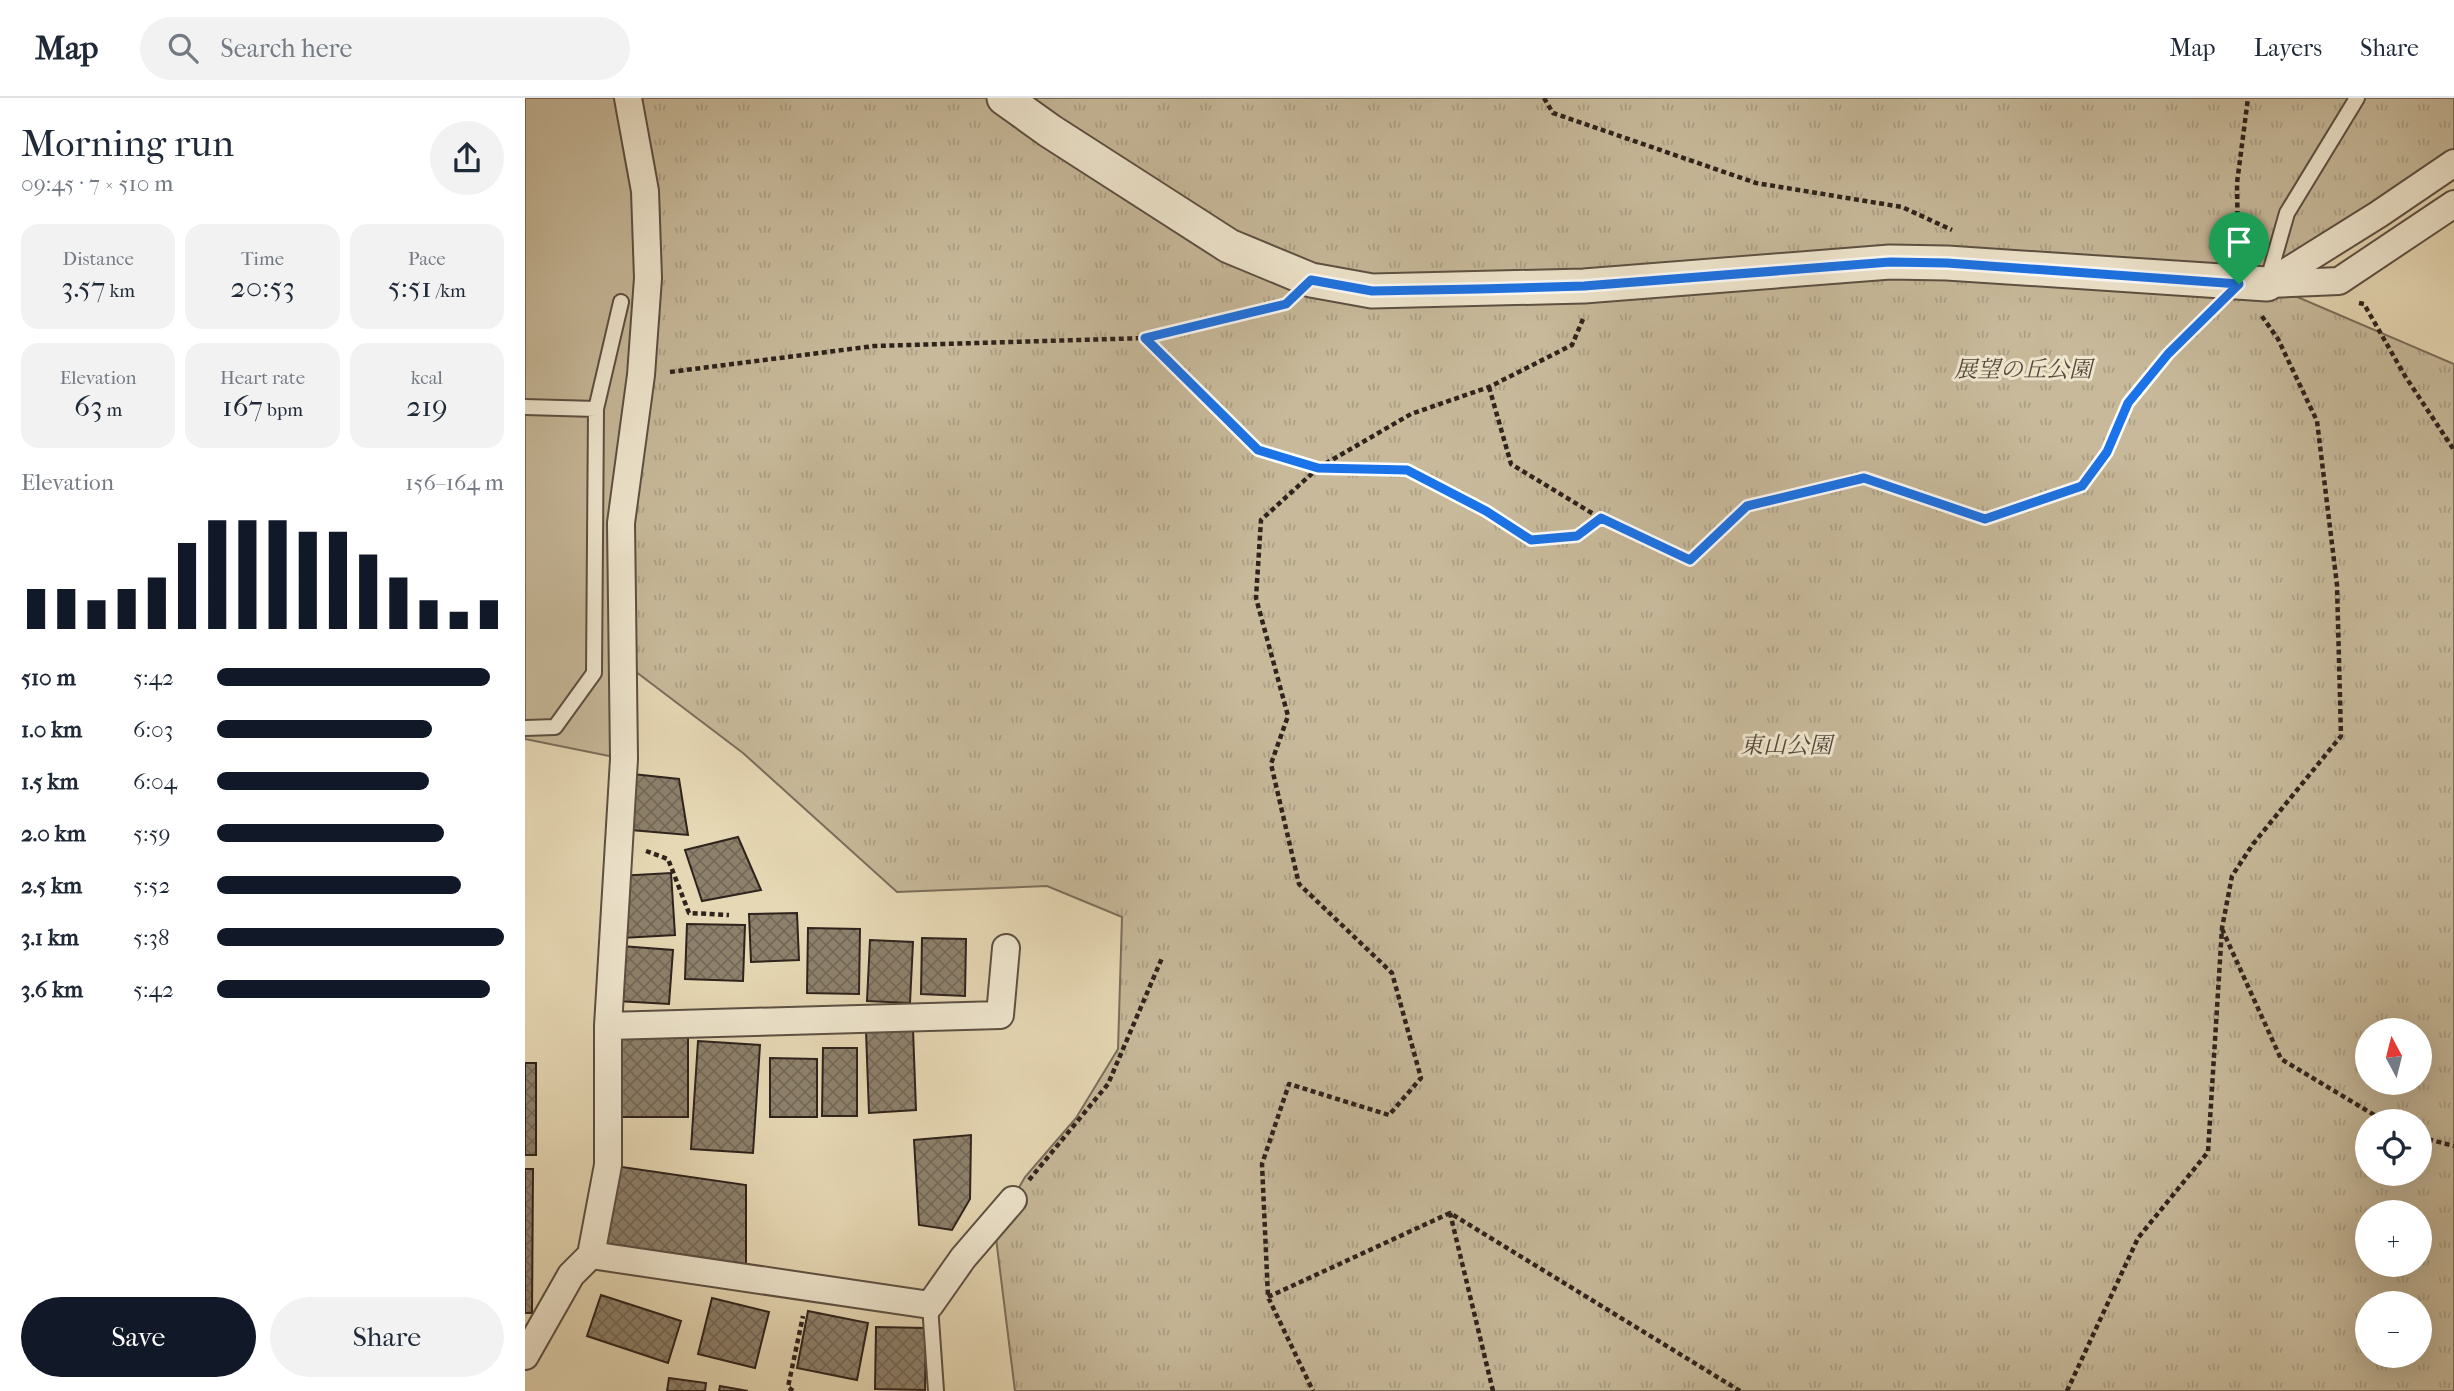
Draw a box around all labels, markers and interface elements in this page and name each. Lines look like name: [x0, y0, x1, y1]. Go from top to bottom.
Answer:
search box: [140, 17, 630, 80]
text: Map: [35, 29, 98, 68]
icon: search: [164, 29, 202, 67]
text: Search here: [220, 33, 352, 64]
text: Map: [2170, 34, 2216, 62]
text: Layers: [2254, 34, 2322, 62]
text: Share: [2360, 34, 2419, 62]
text: Morning run: [21, 121, 234, 166]
button: share: [430, 121, 504, 195]
text: 09:45 · 7 × 510 m: [21, 170, 173, 197]
pin: [2209, 212, 2269, 284]
icon: arrive: [2220, 223, 2258, 261]
text: Distance: [62, 248, 134, 270]
text: Time: [241, 248, 284, 270]
text: Pace: [408, 248, 446, 270]
text: 3.57: [61, 270, 105, 305]
text: 20:53: [230, 270, 295, 305]
text: 5:51: [388, 270, 432, 305]
text: km: [105, 280, 135, 302]
text: /km: [432, 280, 466, 302]
park label: 展望の丘公園: [1954, 356, 2096, 383]
text: Elevation: [60, 367, 137, 389]
text: Heart rate: [220, 367, 305, 389]
text: kcal: [411, 367, 443, 389]
text: 63: [74, 389, 103, 424]
text: 167: [222, 389, 263, 424]
text: 219: [406, 389, 448, 424]
text: m: [103, 399, 122, 421]
text: bpm: [263, 399, 303, 421]
text: Elevation: [21, 469, 114, 496]
text: 156–164 m: [405, 469, 504, 496]
text: 510 m: [21, 664, 76, 691]
text: 5:42: [133, 664, 174, 691]
text: 1.0 km: [21, 716, 82, 743]
text: 6:03: [133, 716, 173, 743]
park label: 東山公園: [1740, 732, 1836, 759]
text: 1.5 km: [21, 768, 79, 795]
text: 6:04: [133, 768, 177, 795]
text: 2.0 km: [21, 820, 86, 847]
text: 5:59: [133, 820, 171, 847]
text: 2.5 km: [21, 872, 82, 899]
text: 5:52: [133, 872, 170, 899]
text: 3.1 km: [21, 924, 79, 951]
text: 5:38: [133, 924, 170, 951]
text: 3.6 km: [21, 976, 83, 1003]
text: 5:42: [133, 976, 174, 1003]
north arrow: [2355, 1018, 2433, 1096]
map controls: [2355, 1018, 2432, 1368]
button: locate: [2355, 1109, 2432, 1186]
button: +: [2355, 1200, 2432, 1277]
button: −: [2355, 1291, 2432, 1368]
button: Save: [21, 1297, 256, 1377]
button: Share: [270, 1297, 504, 1377]

